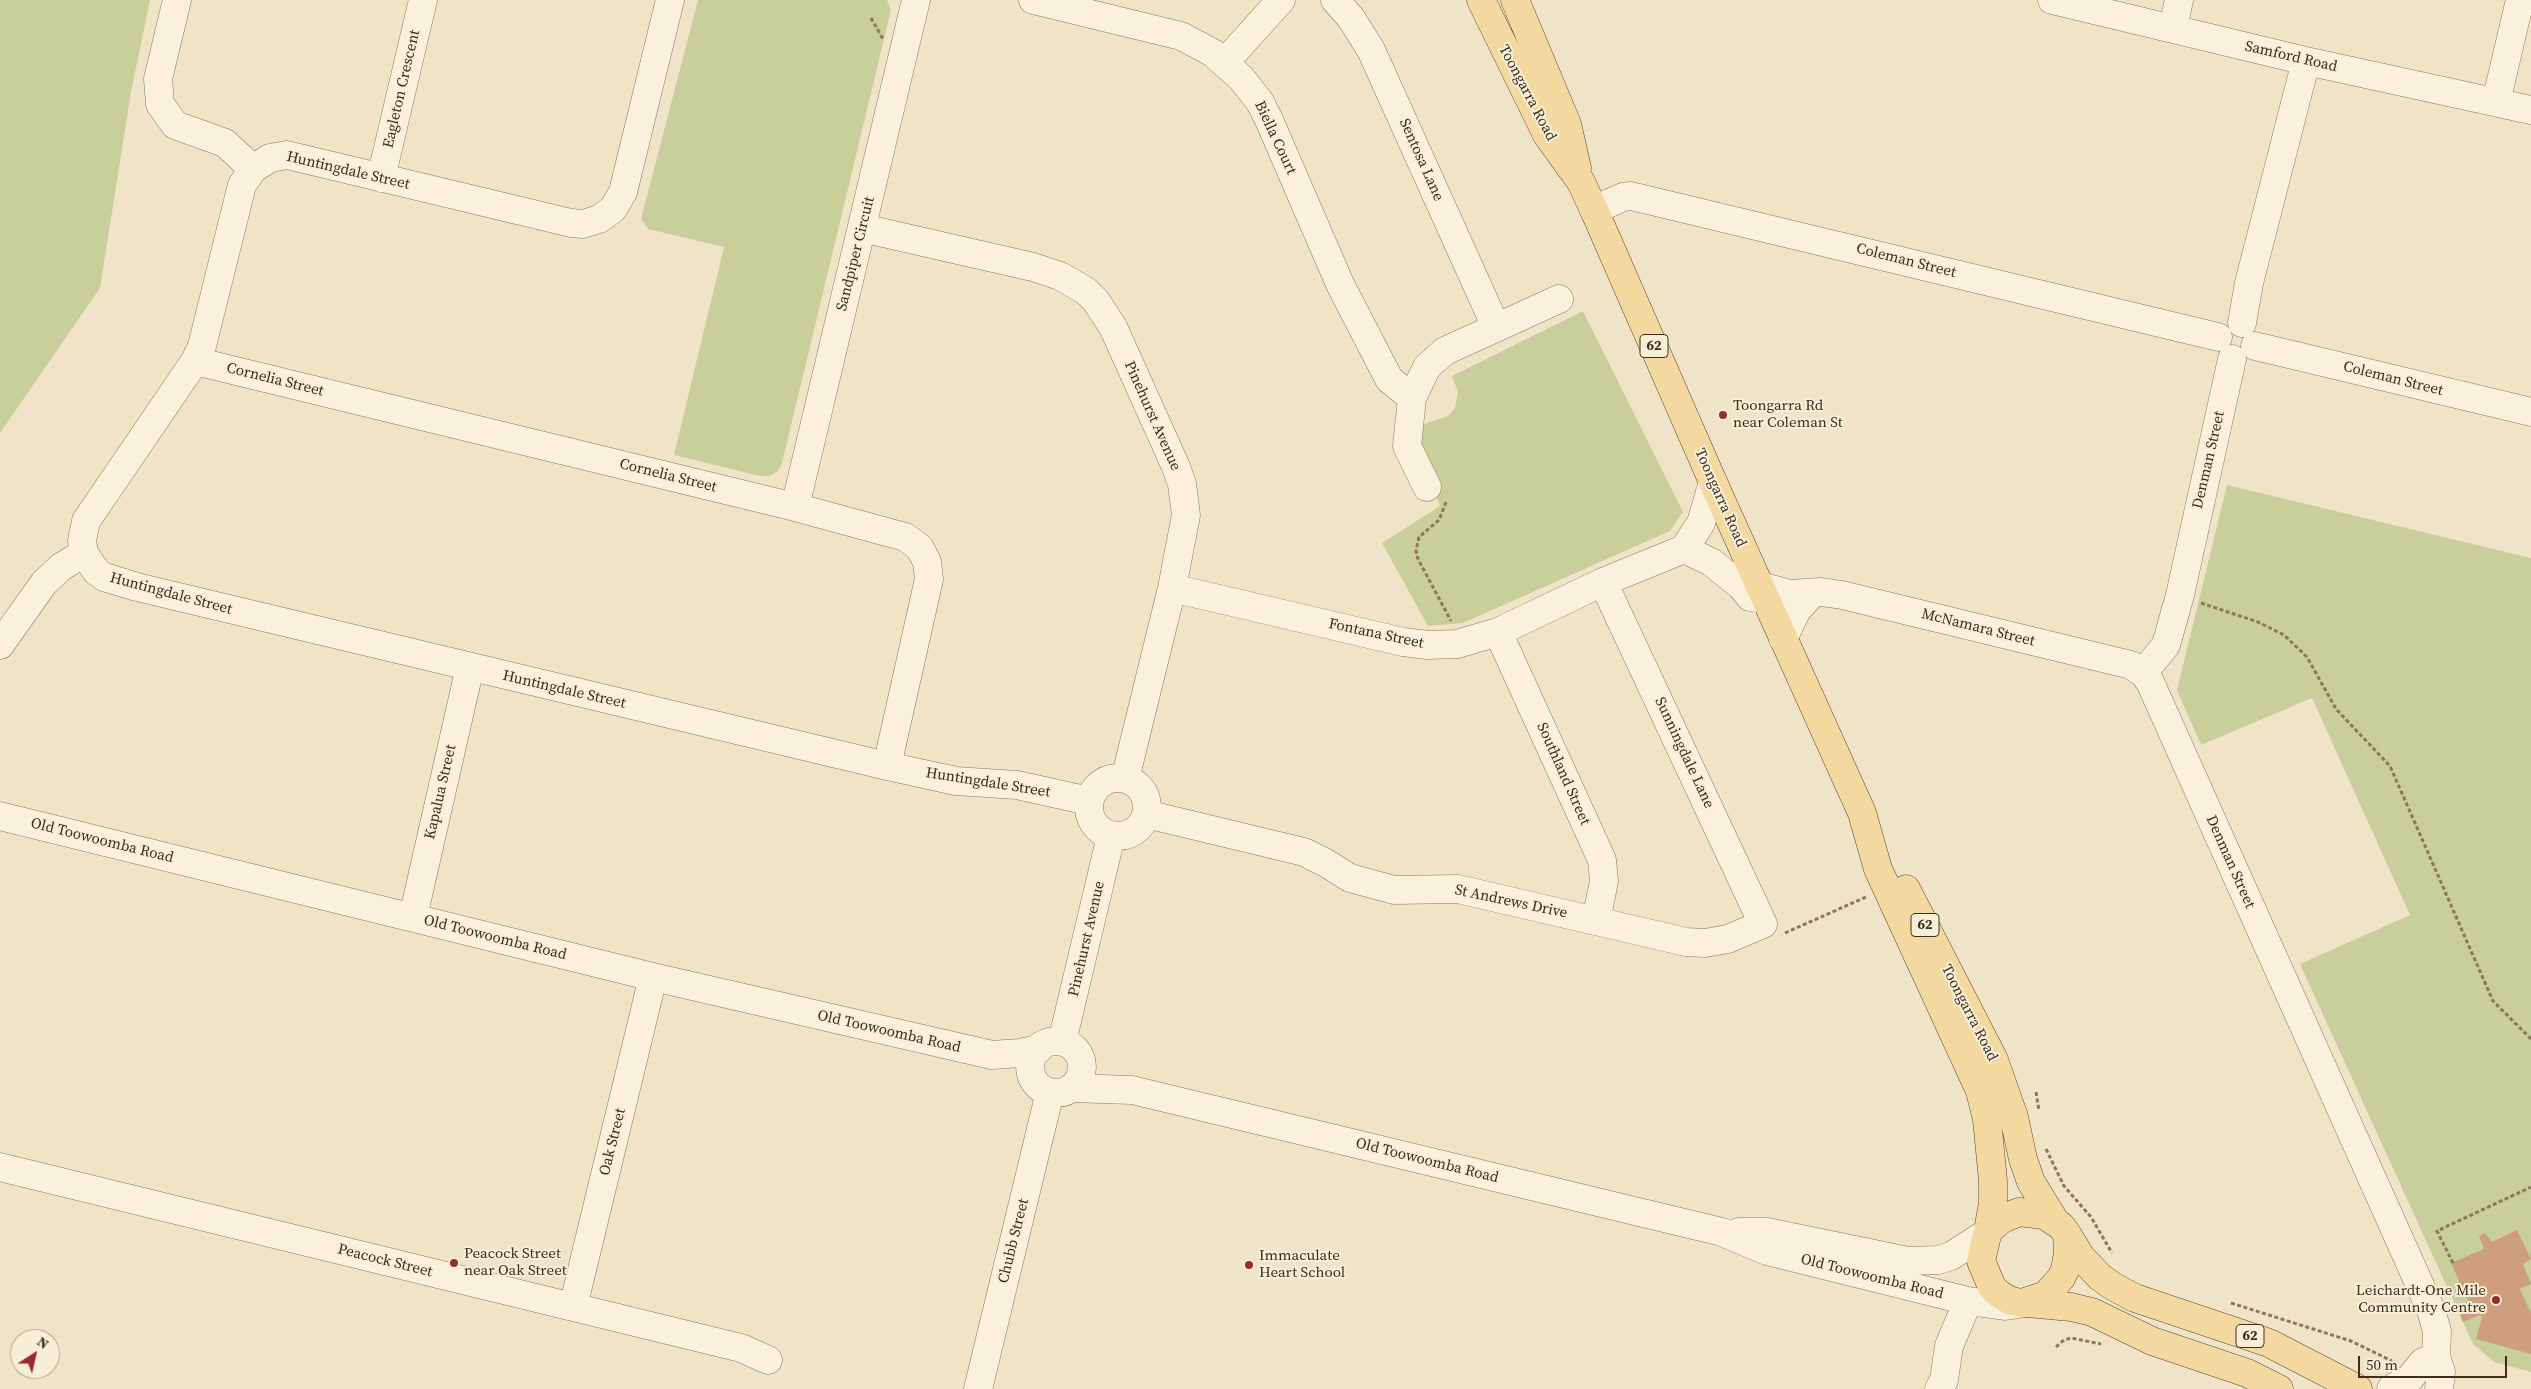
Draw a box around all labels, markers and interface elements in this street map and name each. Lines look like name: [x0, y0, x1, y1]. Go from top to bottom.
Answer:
street label: Eagleton Crescent: [380, 28, 424, 150]
street label: Samford Road: [2243, 38, 2339, 76]
street label: Toongarra Road: [1494, 42, 1560, 144]
street label: Biella Court: [1250, 98, 1300, 178]
street label: Sentosa Lane: [1395, 116, 1447, 204]
street label: Huntingdale Street: [285, 148, 411, 194]
street label: Sandpiper Circuit: [833, 195, 879, 313]
street label: Coleman Street: [1854, 240, 1958, 282]
road number: 62: [1640, 334, 1668, 358]
street label: Pinehurst Avenue: [1120, 358, 1184, 474]
street label: Coleman Street: [2341, 358, 2445, 400]
street label: Cornelia Street: [225, 359, 325, 401]
place label: Toongarra Rd near Coleman St: [1733, 397, 1843, 432]
marker: Toongarra Rd near Coleman St: [1717, 409, 1729, 421]
street label: Denman Street: [2189, 409, 2229, 511]
street label: Toongarra Road: [1690, 446, 1750, 550]
street label: Cornelia Street: [618, 455, 718, 497]
street label: Huntingdale Street: [108, 569, 234, 619]
street label: McNamara Street: [1919, 605, 2037, 651]
street label: Fontana Street: [1327, 615, 1425, 653]
street label: Huntingdale Street: [501, 667, 627, 713]
street label: Sunningdale Lane: [1650, 695, 1718, 811]
street label: Southland Street: [1532, 720, 1594, 828]
street label: Kapalua Street: [421, 743, 461, 841]
street label: Huntingdale Street: [925, 764, 1051, 802]
street label: Denman Street: [2201, 813, 2259, 911]
street label: Old Toowoomba Road: [29, 815, 175, 867]
street label: Pinehurst Avenue: [1065, 879, 1109, 999]
street label: St Andrews Drive: [1453, 881, 1569, 923]
street label: Old Toowoomba Road: [422, 912, 568, 964]
road number: 62: [1911, 914, 1939, 936]
street label: Toongarra Road: [1937, 962, 2001, 1064]
street label: Old Toowoomba Road: [816, 1007, 962, 1057]
street label: Oak Street: [596, 1106, 630, 1178]
street label: Old Toowoomba Road: [1354, 1135, 1500, 1187]
street label: Chubb Street: [995, 1197, 1033, 1285]
street label: Peacock Street: [336, 1241, 434, 1281]
place label: Peacock Street near Oak Street: [464, 1245, 567, 1280]
place label: Immaculate Heart School: [1259, 1247, 1345, 1282]
street label: Old Toowoomba Road: [1799, 1251, 1945, 1303]
marker: Peacock Street near Oak Street: [448, 1257, 460, 1269]
marker: Immaculate Heart School: [1243, 1259, 1255, 1271]
place label: Leichardt-One Mile Community Centre: [2356, 1282, 2486, 1317]
marker: Leichardt-One Mile Community Centre: [2490, 1294, 2502, 1306]
road number: 62: [2236, 1324, 2264, 1348]
north arrow: [10, 1329, 60, 1379]
text: N: [33, 1331, 53, 1354]
scale bar: [2361, 1346, 2510, 1378]
text: 50 m: [2366, 1354, 2398, 1375]

